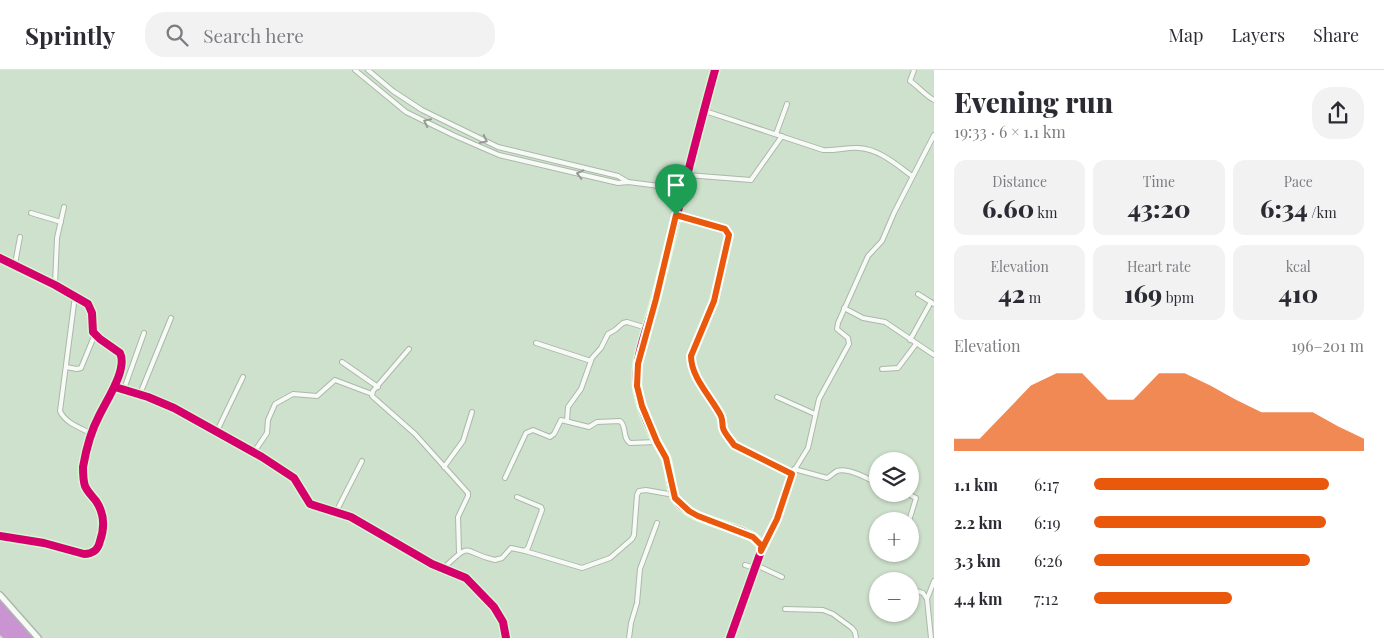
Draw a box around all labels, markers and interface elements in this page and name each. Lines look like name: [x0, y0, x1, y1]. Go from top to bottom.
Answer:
search box: [145, 12, 495, 57]
text: Sprintly: [25, 19, 115, 51]
icon: search: [163, 21, 191, 49]
text: Search here: [203, 22, 304, 48]
text: Map: [1168, 23, 1203, 47]
text: Layers: [1231, 23, 1285, 47]
text: Share: [1313, 23, 1359, 47]
text: Evening run: [954, 83, 1113, 120]
button: share: [1312, 87, 1364, 139]
one-way arrow: [423, 118, 432, 128]
text: 19:33 · 6 × 1.1 km: [954, 121, 1066, 142]
one-way arrow: [479, 134, 488, 144]
pin: [655, 164, 697, 215]
one-way arrow: [576, 169, 585, 180]
icon: arrive: [662, 171, 690, 199]
text: Distance: [992, 172, 1047, 191]
text: Time: [1143, 172, 1175, 191]
text: Pace: [1284, 172, 1313, 191]
text: 6.60: [982, 191, 1034, 224]
text: 43:20: [1128, 191, 1190, 224]
text: 6:34: [1260, 191, 1308, 224]
text: km: [1034, 203, 1057, 222]
text: /km: [1308, 203, 1337, 222]
text: Elevation: [991, 257, 1049, 276]
text: Heart rate: [1127, 257, 1191, 276]
text: kcal: [1286, 257, 1311, 276]
text: 42: [998, 276, 1025, 309]
text: 169: [1124, 276, 1162, 309]
text: 410: [1278, 276, 1318, 309]
text: m: [1025, 288, 1041, 307]
text: bpm: [1162, 288, 1194, 307]
text: Elevation: [954, 335, 1021, 356]
text: 196–201 m: [1291, 335, 1364, 356]
map controls: [869, 452, 919, 622]
button: layers: [869, 452, 919, 502]
text: 1.1 km: [954, 474, 998, 495]
text: 6:17: [1034, 474, 1059, 495]
button: +: [869, 512, 919, 562]
text: 2.2 km: [954, 512, 1002, 533]
text: 6:19: [1034, 512, 1061, 533]
text: 3.3 km: [954, 550, 1001, 571]
text: 6:26: [1034, 550, 1062, 571]
button: −: [869, 572, 919, 622]
text: 4.4 km: [954, 588, 1002, 609]
text: 7:12: [1034, 588, 1058, 609]

